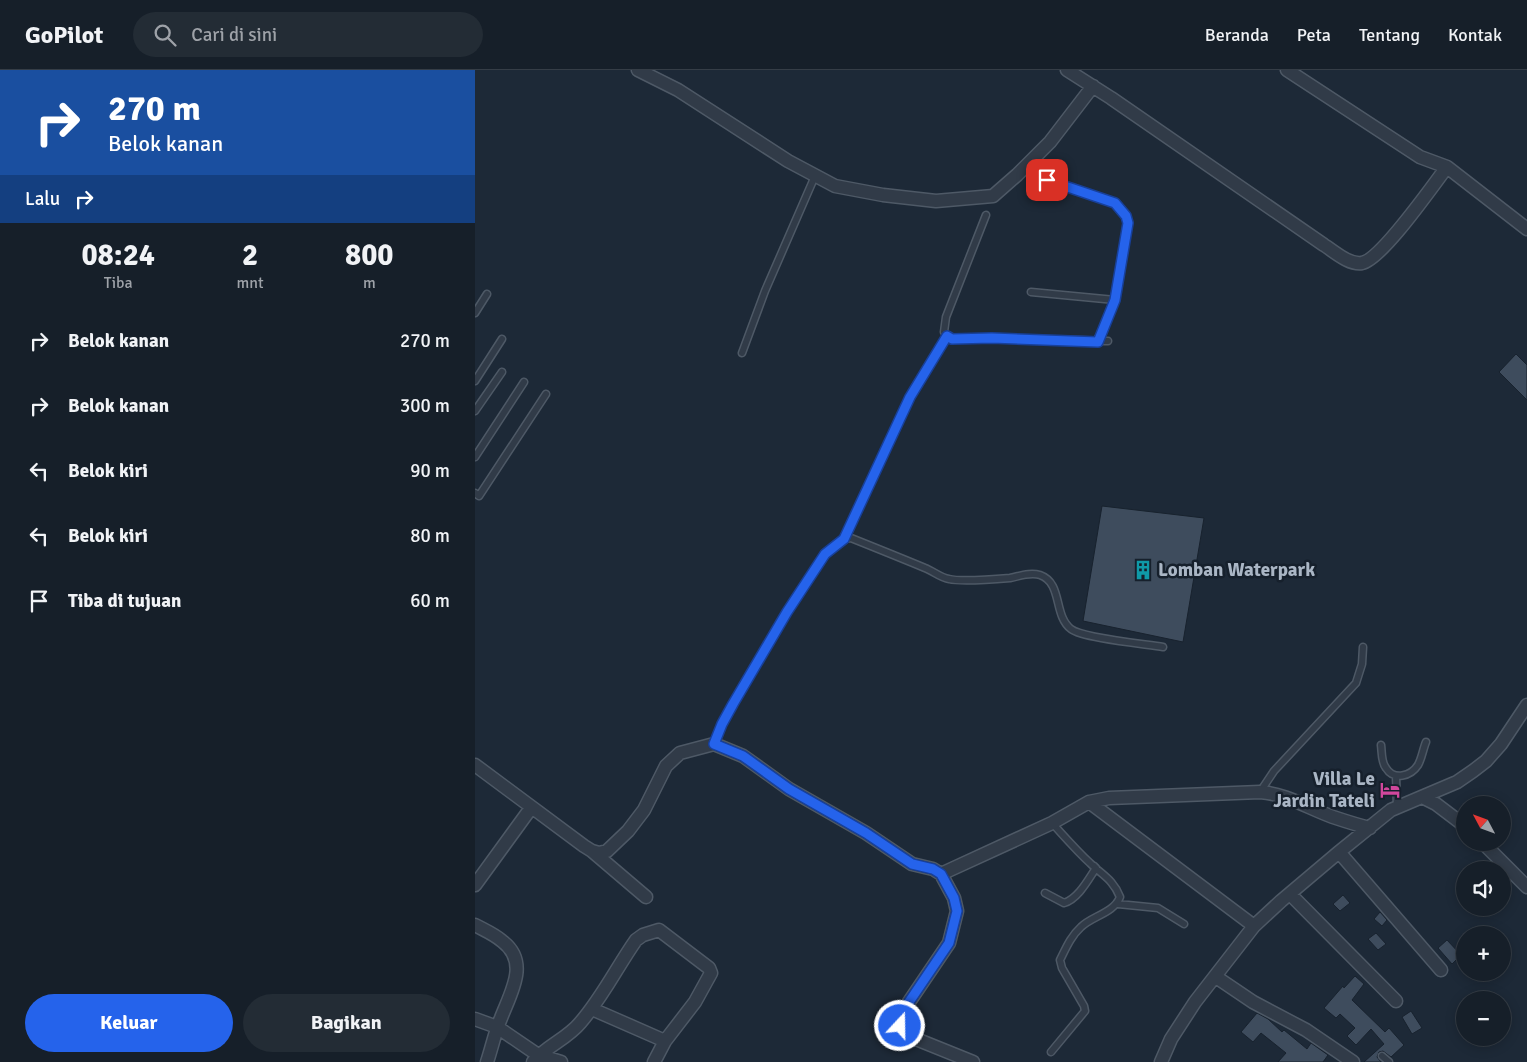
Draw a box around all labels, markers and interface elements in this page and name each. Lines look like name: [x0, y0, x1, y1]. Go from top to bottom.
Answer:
search box: [133, 12, 483, 57]
text: GoPilot: [25, 20, 103, 50]
icon: search: [151, 21, 179, 49]
text: Cari di sini: [191, 23, 277, 47]
text: Beranda: [1205, 24, 1269, 46]
text: Peta: [1297, 24, 1331, 46]
text: Tentang: [1359, 24, 1420, 46]
text: Kontak: [1448, 24, 1502, 46]
text: 270 m: [108, 87, 201, 130]
icon: right: [25, 90, 90, 155]
text: Belok kanan: [108, 130, 223, 157]
pin: [1026, 159, 1068, 201]
icon: arrive: [1033, 166, 1061, 194]
icon: right: [70, 185, 98, 213]
text: Lalu: [25, 187, 60, 211]
text: 08:24: [81, 237, 155, 274]
text: 2: [242, 237, 258, 274]
text: 800: [345, 237, 394, 274]
text: Tiba: [104, 273, 133, 293]
text: mnt: [236, 273, 264, 293]
text: m: [363, 273, 376, 293]
icon: right: [25, 327, 53, 355]
text: Belok kanan: [68, 329, 169, 353]
text: 270 m: [400, 329, 450, 353]
icon: right: [25, 392, 53, 420]
text: Belok kanan: [68, 394, 169, 418]
text: 300 m: [400, 394, 450, 418]
icon: left: [25, 457, 53, 485]
text: Belok kiri: [68, 459, 148, 483]
text: 90 m: [410, 459, 450, 483]
icon: left: [25, 522, 53, 550]
text: Belok kiri: [68, 524, 148, 548]
text: 80 m: [410, 524, 450, 548]
place label: Lomban Waterpark: [1158, 558, 1315, 582]
building icon: Lomban Waterpark: [1132, 559, 1154, 581]
icon: arrive: [25, 587, 53, 615]
text: Tiba di tujuan: [68, 589, 181, 613]
text: 60 m: [410, 589, 450, 613]
place label: Villa Le Jardin Tateli: [1273, 767, 1375, 813]
hotel icon: Villa Le Jardin Tateli: [1379, 779, 1401, 801]
north arrow: [1456, 796, 1511, 851]
map controls: [1456, 796, 1511, 1046]
button: sound: [1456, 861, 1511, 916]
button: +: [1456, 926, 1511, 981]
button: −: [1456, 991, 1511, 1046]
button: Keluar: [25, 994, 233, 1052]
button: Bagikan: [243, 994, 450, 1052]
position arrow: [873, 999, 925, 1051]

